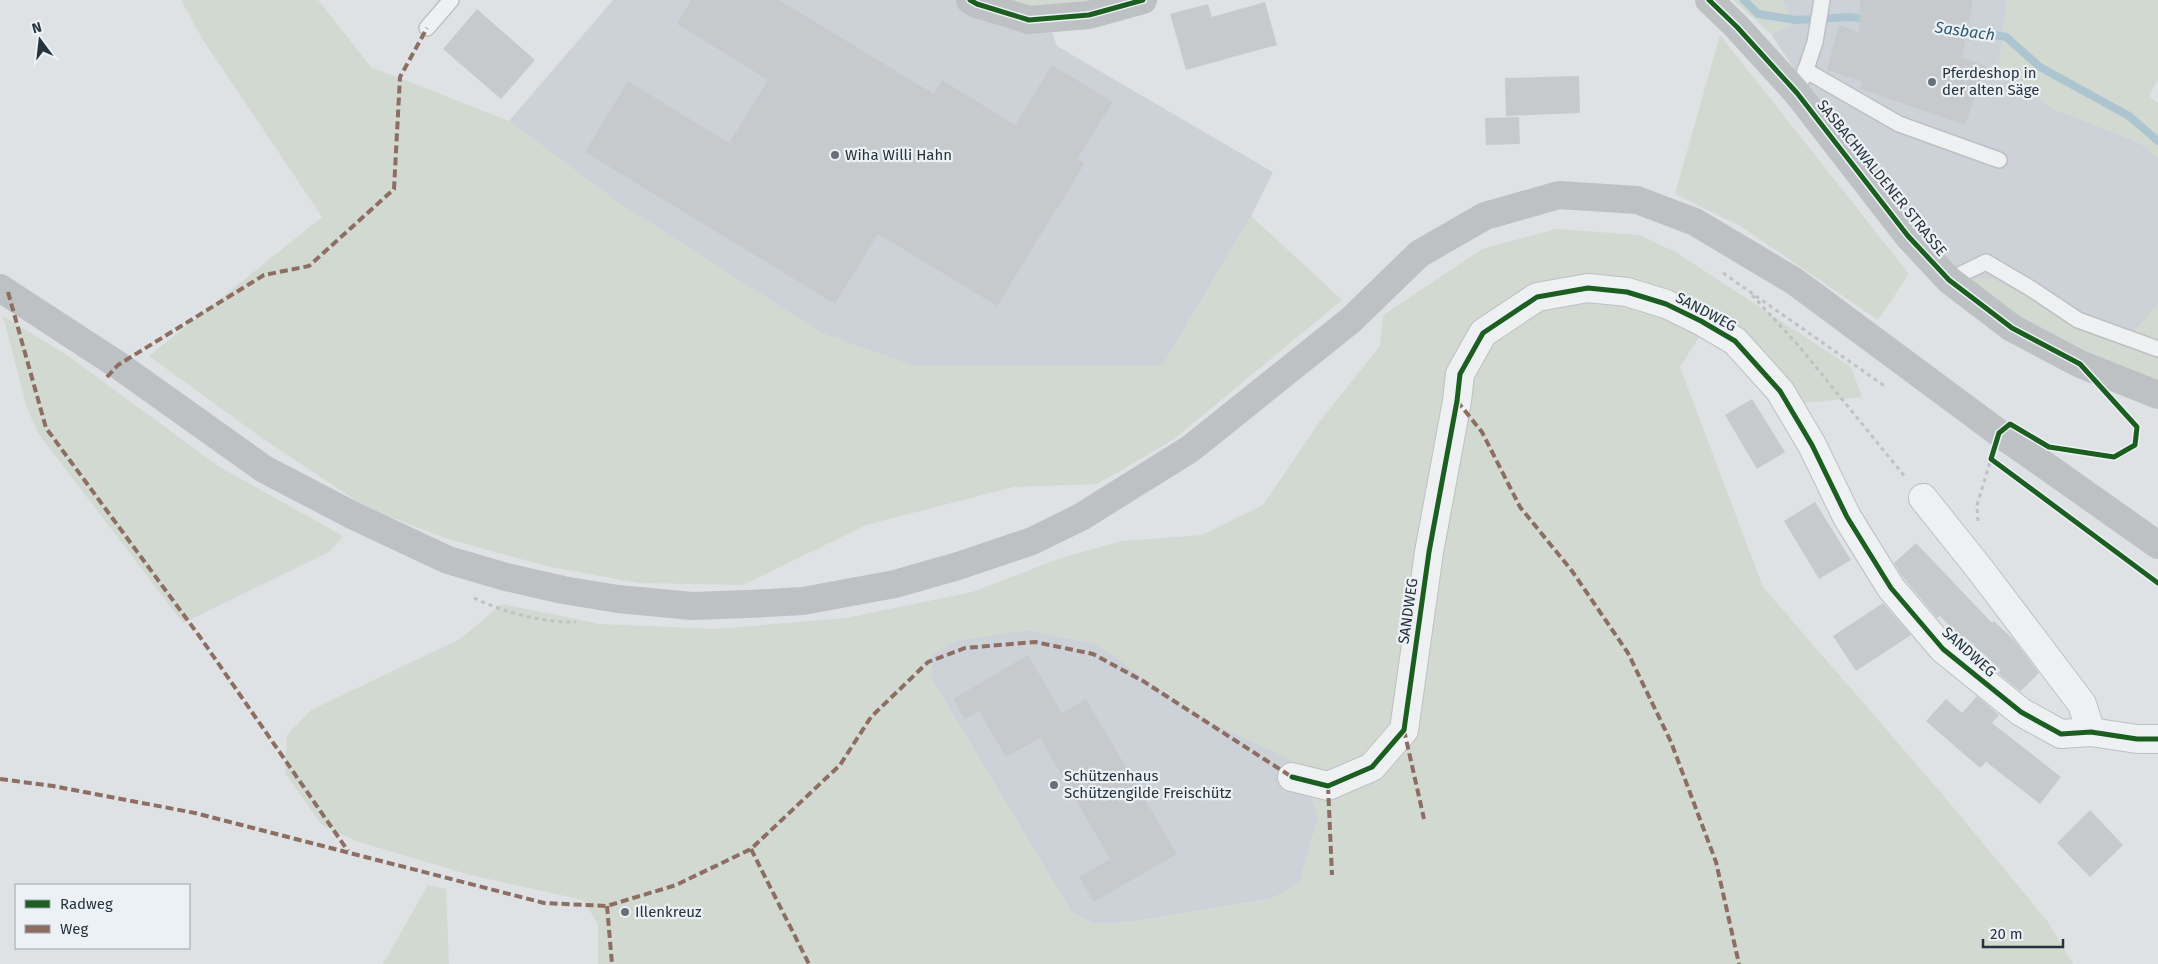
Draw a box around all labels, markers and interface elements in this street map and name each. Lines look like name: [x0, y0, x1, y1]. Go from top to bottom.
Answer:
north arrow: [15, 15, 65, 65]
water label: Sasbach: [1933, 17, 1996, 45]
text: N: [30, 19, 43, 37]
place label: Pferdeshop in der alten Säge: [1942, 64, 2039, 99]
marker: Pferdeshop in der alten Säge: [1926, 76, 1938, 88]
street label: SASBACHWALDENER STRASSE: [1813, 96, 1951, 260]
place label: Wiha Willi Hahn: [845, 146, 952, 164]
marker: Wiha Willi Hahn: [829, 149, 841, 161]
street label: SANDWEG: [1672, 288, 1740, 336]
street label: SANDWEG: [1394, 577, 1422, 645]
street label: SANDWEG: [1938, 623, 2000, 681]
place label: Schützenhaus Schützengilde Freischütz: [1064, 767, 1232, 802]
marker: Schützenhaus Schützengilde Freischütz: [1048, 779, 1060, 791]
legend: [15, 884, 190, 949]
text: Radweg: [60, 895, 113, 913]
place label: Illenkreuz: [635, 903, 702, 921]
marker: Illenkreuz: [619, 906, 631, 918]
scale bar: [1983, 916, 2063, 948]
text: Weg: [60, 920, 88, 938]
text: 20 m: [1990, 925, 2023, 943]

